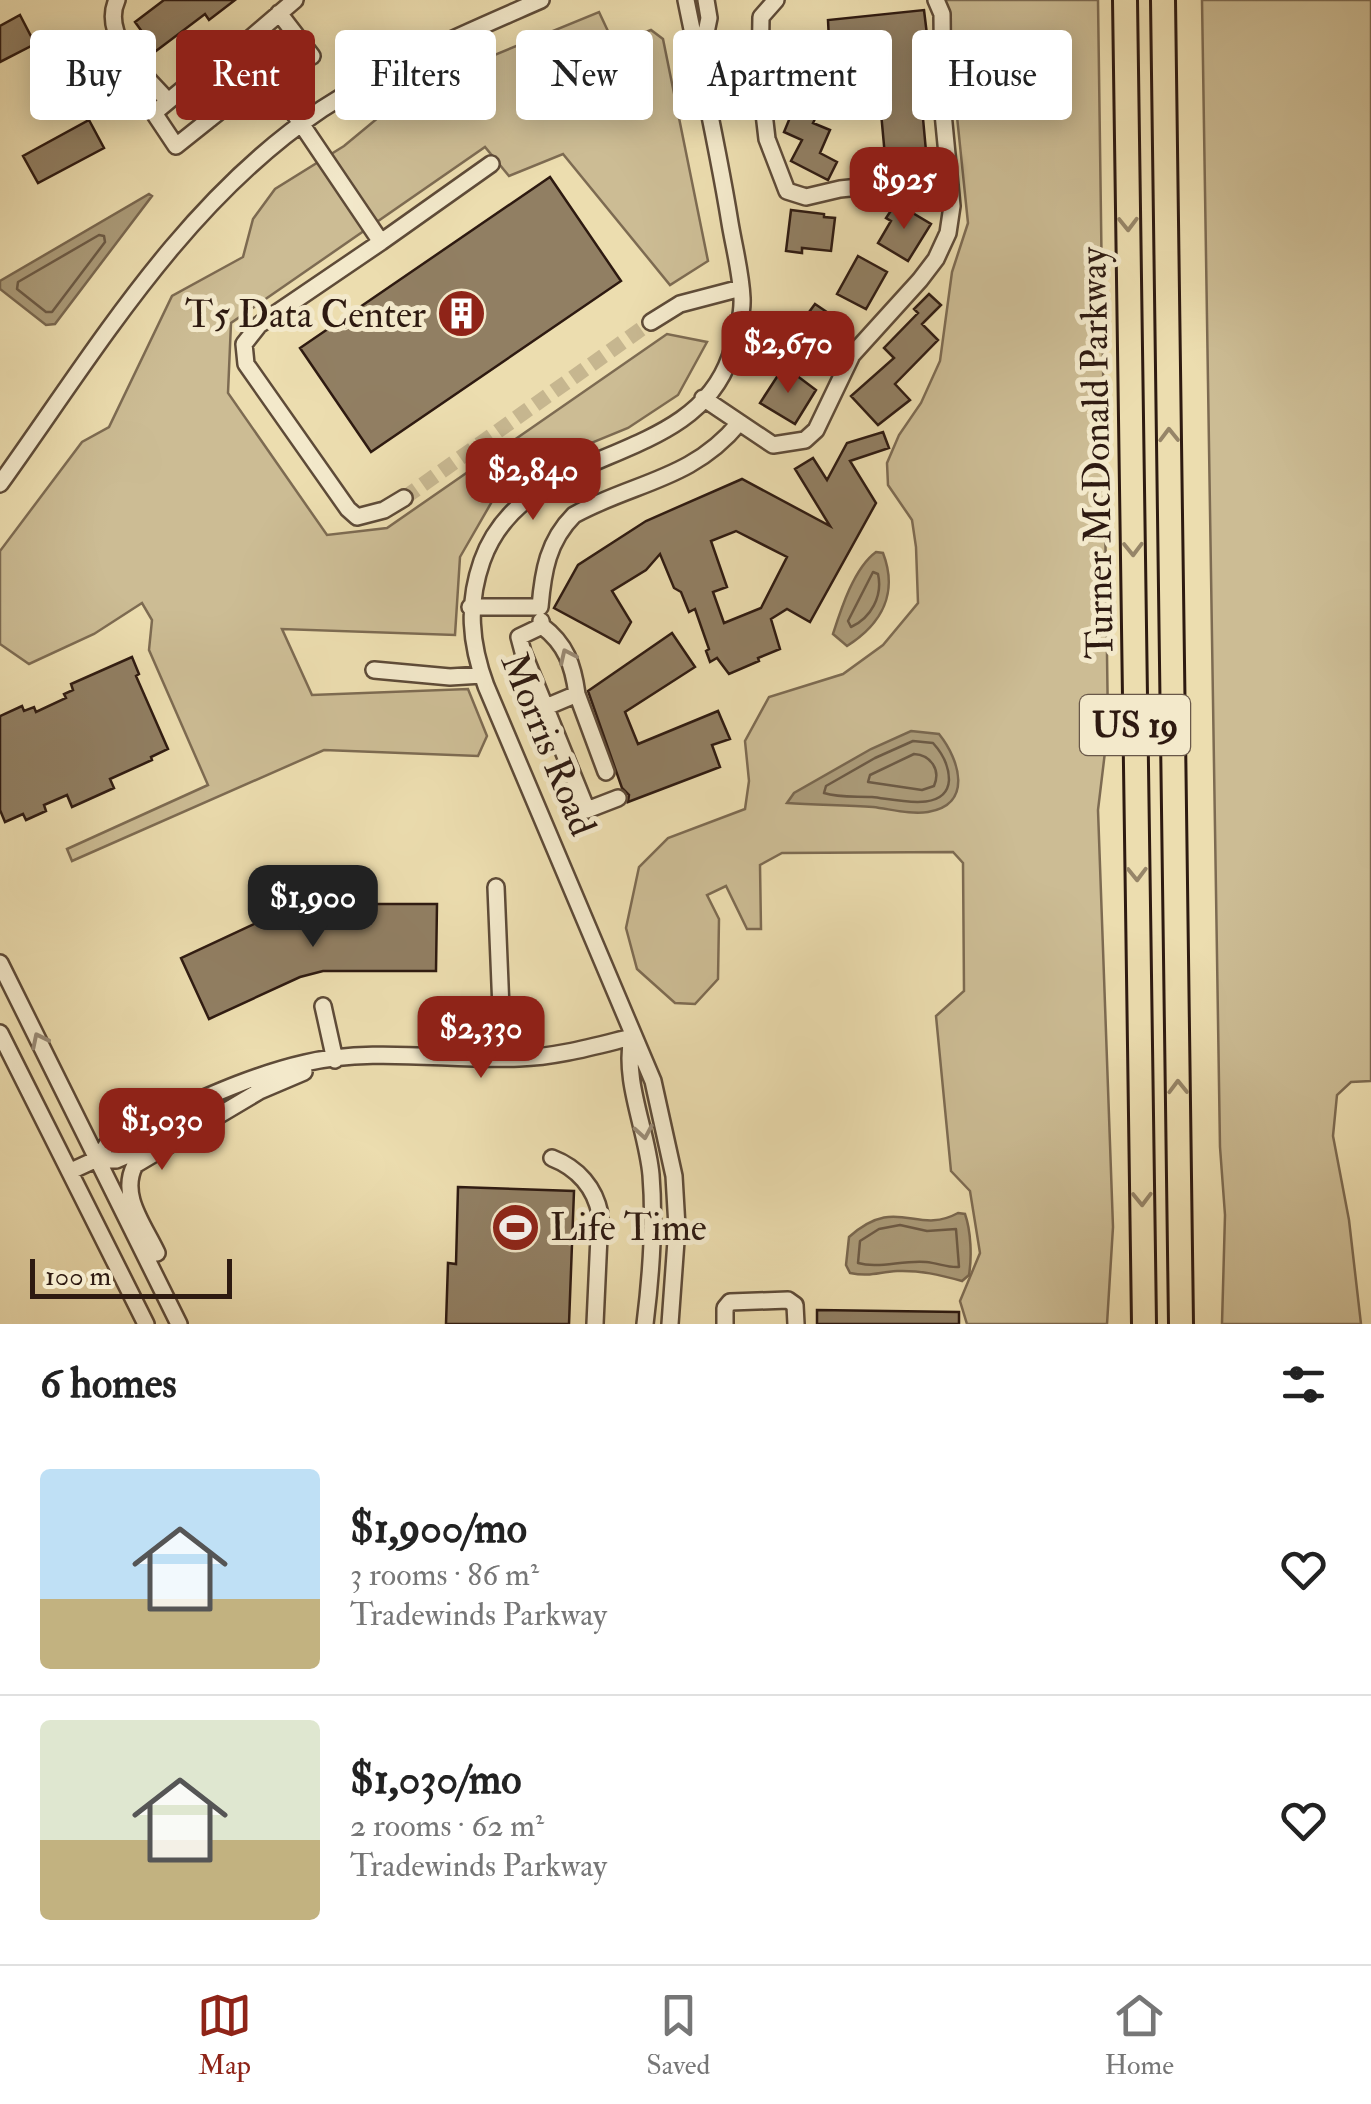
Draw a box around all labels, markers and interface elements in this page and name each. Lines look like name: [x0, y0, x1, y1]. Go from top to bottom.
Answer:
chip: Buy: [30, 30, 156, 120]
chip: Rent: [176, 30, 315, 120]
chip: Filters: [335, 30, 496, 120]
chip: New: [516, 30, 653, 120]
chip: Apartment: [673, 30, 892, 120]
chip: House: [912, 30, 1072, 120]
pin: $925: [845, 147, 963, 232]
text: $925: [872, 159, 936, 199]
one-way arrow: [1117, 218, 1139, 233]
street label: Turner McDonald Parkway: [1069, 245, 1125, 659]
building icon: T5 Data Center: [435, 288, 487, 340]
place label: T5 Data Center: [185, 291, 426, 339]
pin: $2,670: [707, 311, 869, 396]
text: $2,670: [743, 323, 833, 363]
one-way arrow: [1159, 426, 1180, 442]
pin: $2,840: [452, 438, 614, 523]
text: $2,840: [488, 450, 578, 490]
one-way arrow: [1122, 542, 1143, 558]
street label: Morris Road: [490, 646, 607, 843]
one-way arrow: [559, 648, 579, 666]
road number: US 19: [1080, 695, 1190, 755]
pin: $1,900: [232, 865, 394, 950]
one-way arrow: [1127, 867, 1148, 883]
text: $1,900: [270, 877, 356, 917]
pin: $2,330: [400, 996, 562, 1081]
text: $2,330: [440, 1008, 522, 1048]
one-way arrow: [31, 1033, 51, 1051]
one-way arrow: [1168, 1078, 1189, 1094]
pin: $1,030: [81, 1088, 243, 1173]
text: $1,030: [121, 1100, 203, 1140]
one-way arrow: [633, 1124, 654, 1141]
one-way arrow: [1131, 1192, 1153, 1208]
sports icon: Life Time: [489, 1201, 541, 1253]
place label: Life Time: [550, 1204, 707, 1252]
scale bar: [30, 1254, 232, 1298]
text: 100 m: [45, 1259, 111, 1294]
icon: filters: [1276, 1357, 1331, 1412]
text: 6 homes: [40, 1358, 177, 1410]
text: $1,900/mo: [350, 1503, 527, 1555]
icon: home: [120, 1509, 240, 1629]
icon: heart: [1276, 1542, 1331, 1597]
text: 3 rooms · 86 m²: [350, 1555, 539, 1595]
text: Tradewinds Parkway: [350, 1595, 607, 1635]
text: $1,030/mo: [350, 1754, 522, 1806]
icon: home: [120, 1760, 240, 1880]
icon: heart: [1276, 1793, 1331, 1848]
text: 2 rooms · 62 m²: [350, 1806, 544, 1846]
text: Tradewinds Parkway: [350, 1846, 607, 1886]
tab: Map: [197, 1988, 252, 2083]
tab: Saved: [646, 1988, 710, 2083]
tab: Home: [1104, 1988, 1174, 2083]

